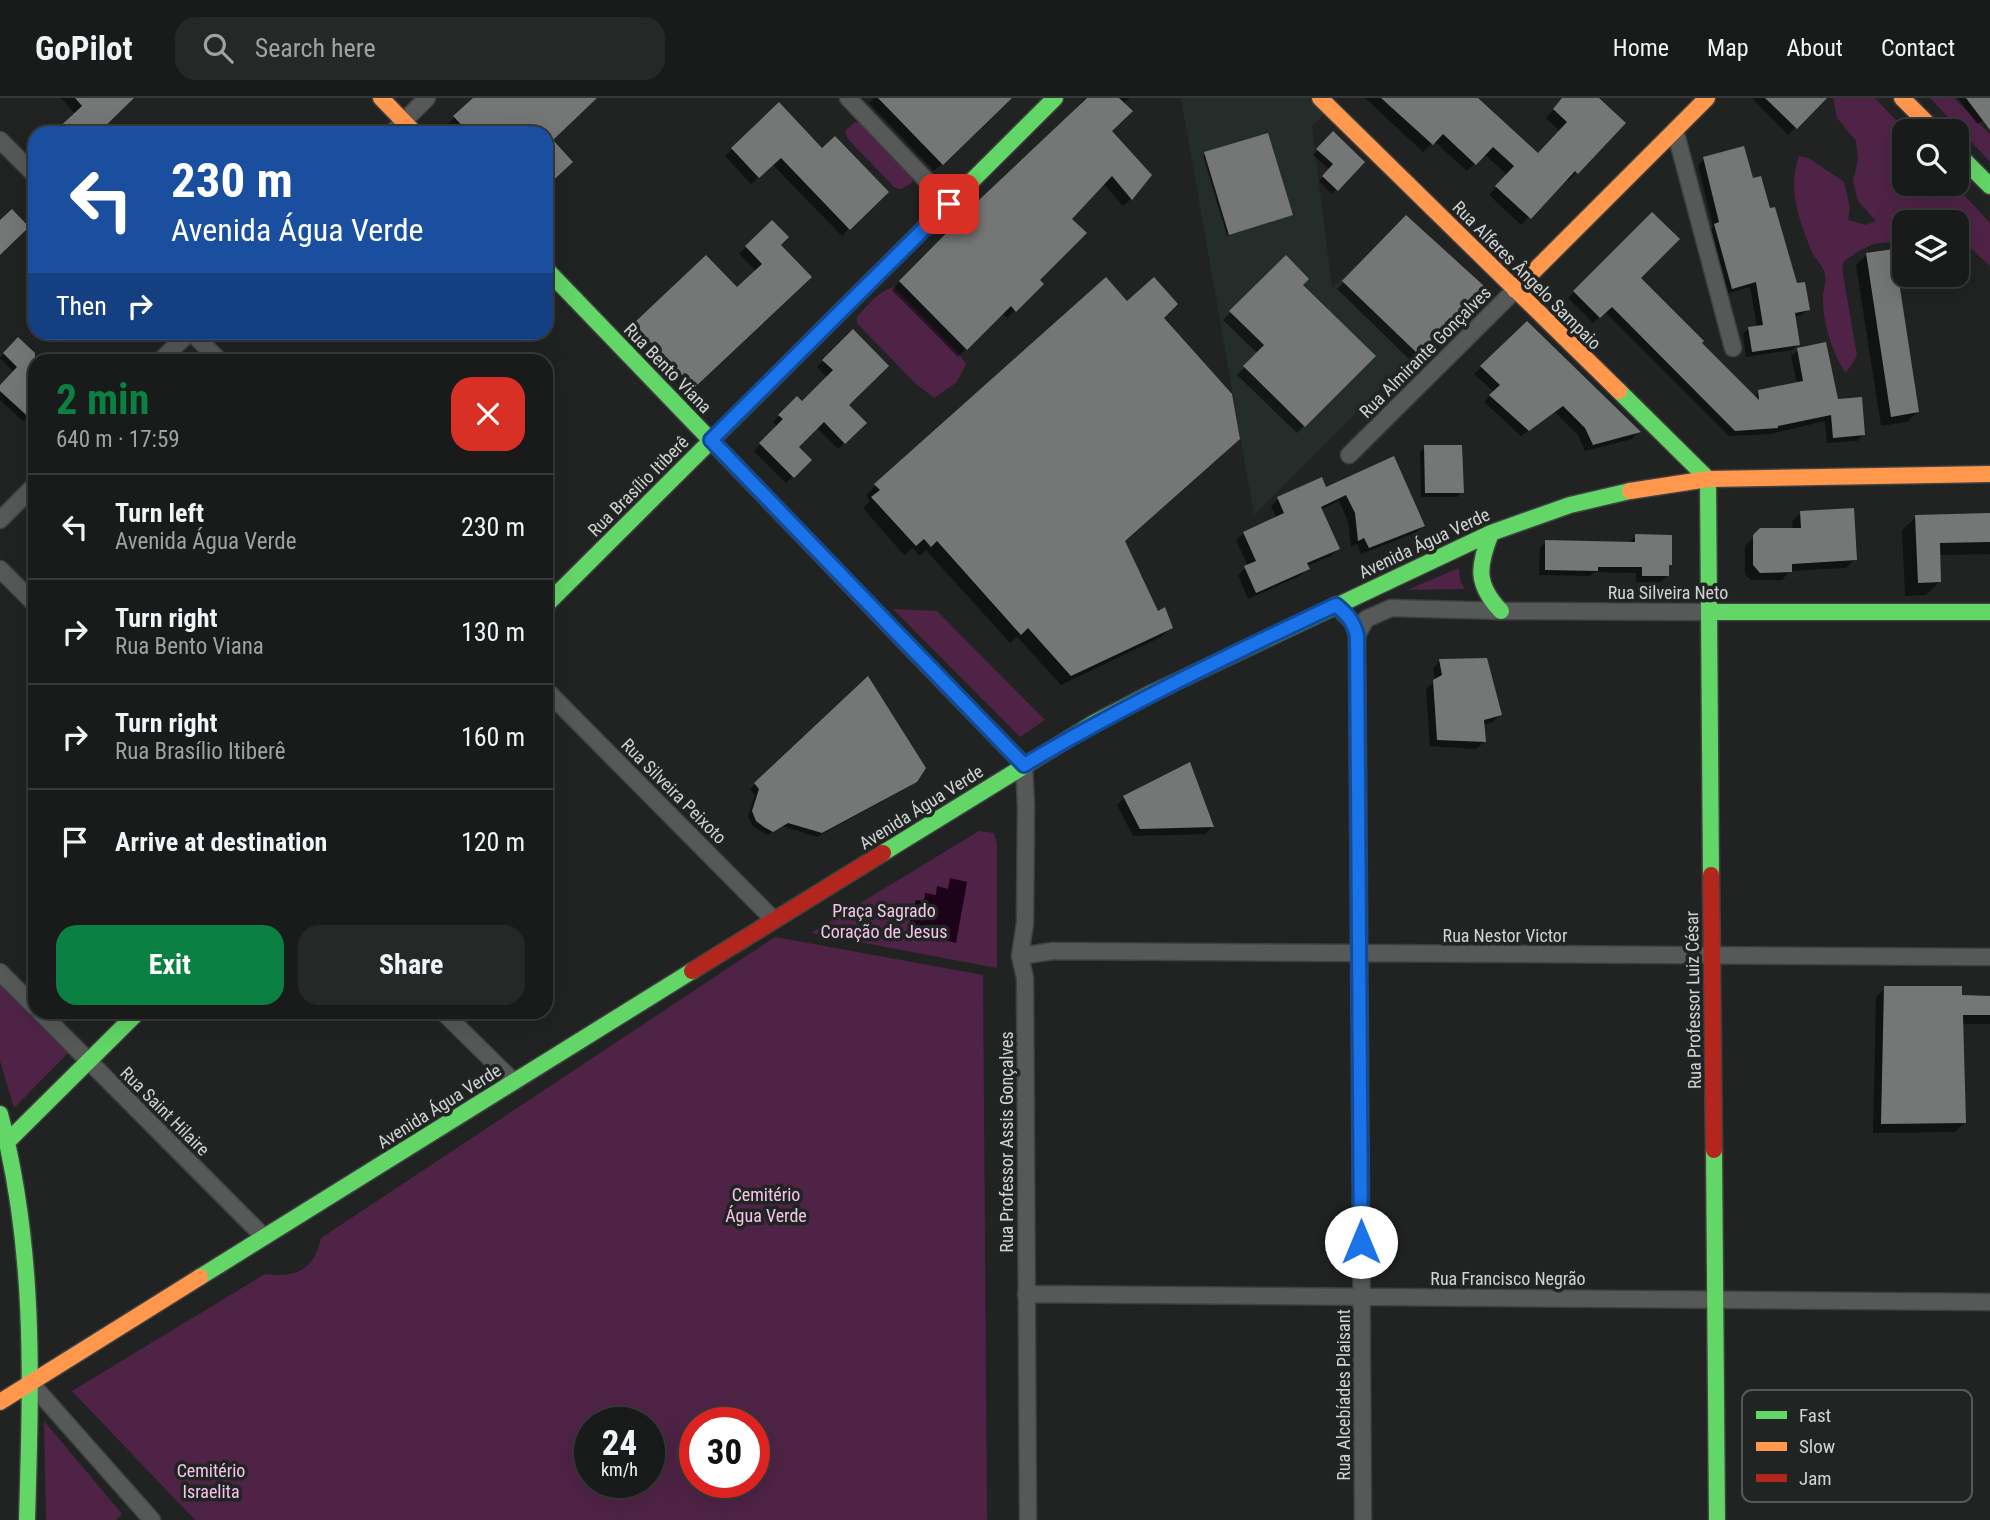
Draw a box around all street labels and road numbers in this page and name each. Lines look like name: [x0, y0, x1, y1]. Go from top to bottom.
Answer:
street label: Rua Alferes Ângelo Sampaio: [1448, 196, 1606, 354]
street label: Rua Almirante Gonçalves: [1355, 282, 1495, 422]
street label: Rua Bento Viana: [620, 319, 716, 417]
street label: Rua Brasílio Itiberê: [583, 431, 693, 541]
street label: Avenida Água Verde: [1355, 503, 1493, 583]
street label: Rua Silveira Neto: [1608, 582, 1728, 603]
street label: Rua Silveira Peixoto: [617, 734, 731, 848]
street label: Avenida Água Verde: [855, 760, 987, 854]
street label: Rua Professor Luiz César: [1681, 910, 1705, 1089]
street label: Rua Nestor Victor: [1443, 925, 1568, 946]
street label: Rua Professor Assis Gonçalves: [996, 1031, 1017, 1253]
street label: Avenida Água Verde: [373, 1059, 505, 1153]
street label: Rua Saint Hilaire: [116, 1062, 214, 1160]
street label: Rua Francisco Negrão: [1430, 1268, 1586, 1289]
street label: Rua Alcebíades Plaisant: [1333, 1309, 1354, 1481]

